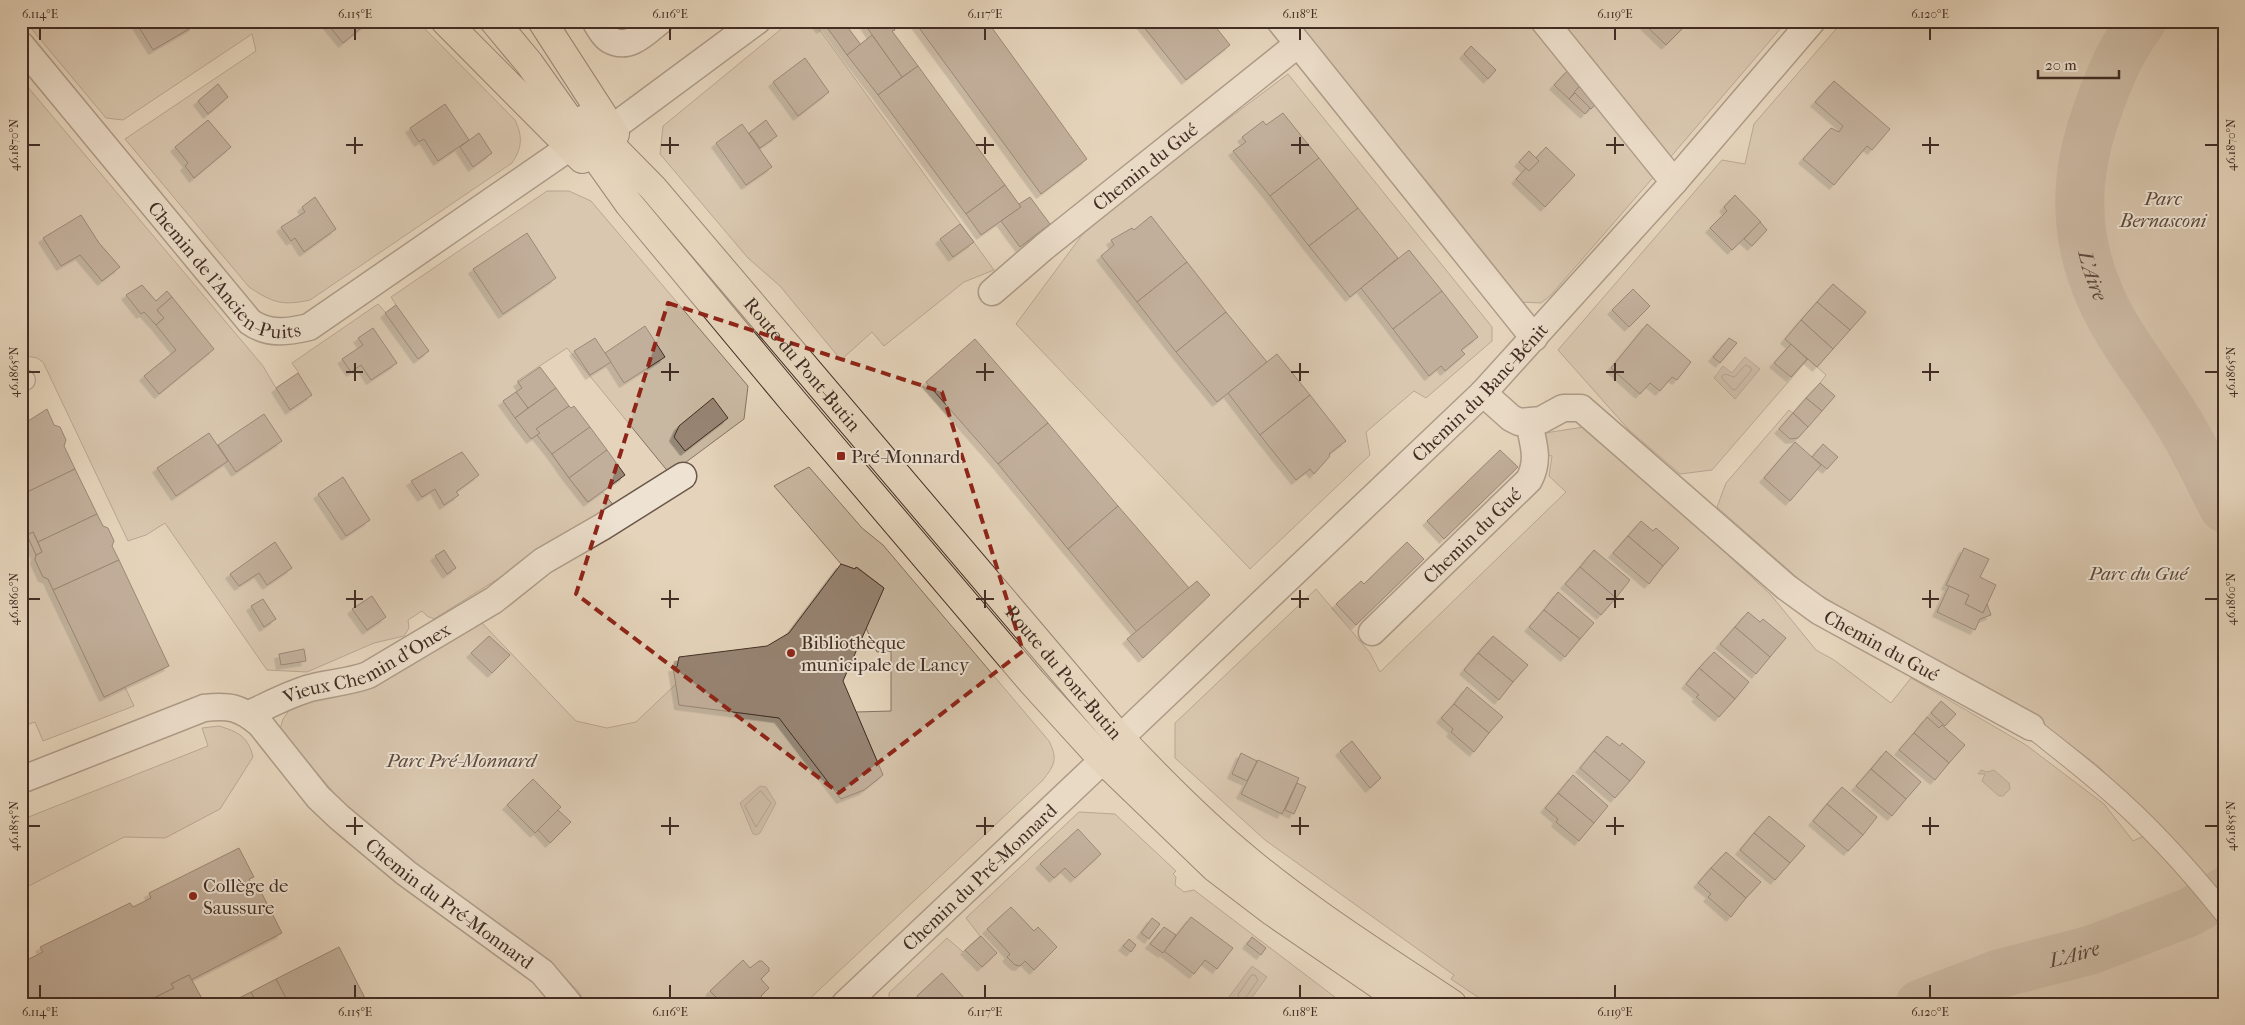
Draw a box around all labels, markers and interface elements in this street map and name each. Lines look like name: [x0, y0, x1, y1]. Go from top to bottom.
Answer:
text: 6.114°E: [22, 7, 58, 21]
text: 6.115°E: [338, 7, 372, 21]
text: 6.116°E: [652, 7, 688, 21]
text: 6.117°E: [968, 7, 1002, 21]
text: 6.118°E: [1282, 7, 1318, 21]
text: 6.119°E: [1597, 7, 1633, 21]
text: 6.120°E: [1911, 7, 1949, 21]
scale bar: [2038, 48, 2119, 80]
text: 20 m: [2045, 56, 2077, 74]
text: 46.1870°N: [7, 119, 21, 171]
street label: Chemin du Gué: [1089, 119, 1202, 216]
text: 46.1870°N: [2224, 119, 2238, 171]
park label: Parc Bernasconi: [2119, 188, 2208, 232]
street label: Chemin de l'Ancien-Puits: [143, 197, 303, 343]
water label: L'Aire: [2073, 246, 2112, 305]
street label: Route du Pont-Butin: [739, 293, 865, 436]
street label: Chemin du Banc-Bénit: [1408, 319, 1553, 467]
text: 46.1865°N: [7, 346, 21, 398]
text: 46.1865°N: [2224, 346, 2238, 398]
place label: Pré-Monnard: [851, 446, 961, 468]
marker: Pré-Monnard: [835, 450, 847, 462]
street label: Chemin du Gué: [1419, 484, 1526, 588]
park label: Parc du Gué: [2088, 563, 2189, 585]
text: 46.1860°N: [7, 573, 21, 625]
text: 46.1860°N: [2224, 573, 2238, 625]
street label: Route du Pont-Butin: [1000, 601, 1126, 744]
street label: Chemin du Gué: [1820, 606, 1943, 687]
street label: Vieux Chemin d'Onex: [279, 619, 455, 709]
place label: Bibliothèque municipale de Lancy: [801, 632, 970, 676]
marker: Bibliothèque municipale de Lancy: [785, 647, 797, 659]
park label: Parc Pré-Monnard: [385, 750, 538, 772]
street label: Chemin du Pré-Monnard: [898, 799, 1062, 956]
text: 46.1855°N: [7, 801, 21, 851]
text: 46.1855°N: [2224, 801, 2238, 851]
street label: Chemin du Pré-Monnard: [361, 834, 538, 974]
place label: Collège de Saussure: [203, 875, 288, 919]
marker: Collège de Saussure: [187, 890, 199, 902]
water label: L'Aire: [2044, 937, 2104, 973]
text: 6.114°E: [22, 1005, 58, 1019]
text: 6.115°E: [338, 1005, 372, 1019]
text: 6.116°E: [652, 1005, 688, 1019]
text: 6.117°E: [968, 1005, 1002, 1019]
text: 6.118°E: [1282, 1005, 1318, 1019]
text: 6.119°E: [1597, 1005, 1633, 1019]
text: 6.120°E: [1911, 1005, 1949, 1019]

